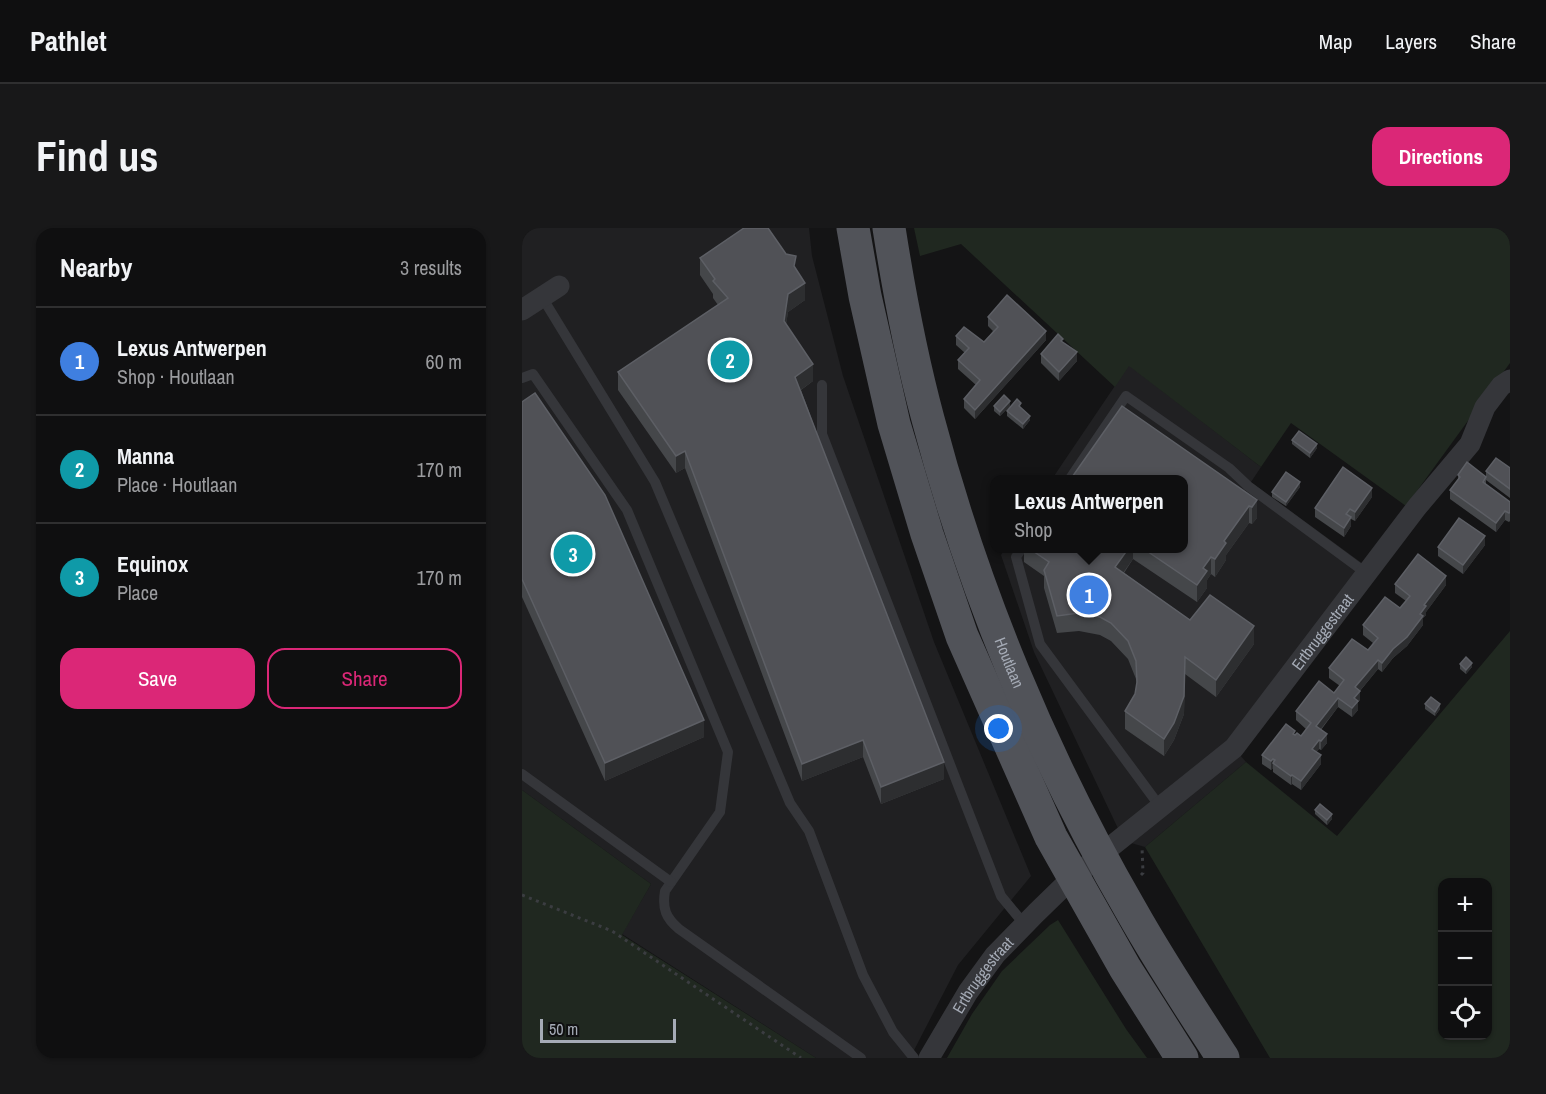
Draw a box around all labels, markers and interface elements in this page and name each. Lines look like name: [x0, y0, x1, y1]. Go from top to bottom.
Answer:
text: Pathlet: [30, 22, 107, 60]
text: Map: [1319, 27, 1352, 56]
text: Layers: [1385, 27, 1437, 56]
text: Share: [1470, 27, 1516, 56]
button: Directions: [1372, 127, 1510, 186]
text: Find us: [36, 128, 158, 184]
text: Nearby: [60, 250, 132, 285]
text: 3 results: [400, 254, 462, 281]
text: Lexus Antwerpen: [117, 333, 267, 363]
pin: 2: [710, 338, 750, 382]
text: 1: [75, 348, 84, 375]
text: 60 m: [426, 348, 462, 375]
text: Shop · Houtlaan: [117, 363, 235, 390]
text: Manna: [117, 441, 174, 471]
text: 2: [75, 456, 84, 483]
text: 170 m: [416, 456, 462, 483]
text: Place · Houtlaan: [117, 471, 237, 498]
popup: [990, 475, 1188, 553]
text: Lexus Antwerpen: [1014, 486, 1164, 516]
text: Shop: [1014, 516, 1052, 543]
pin: 3: [554, 532, 592, 576]
text: Equinox: [117, 549, 188, 579]
text: 3: [75, 564, 84, 591]
text: 170 m: [416, 564, 462, 591]
pin: 1: [1070, 572, 1108, 617]
text: Place: [117, 579, 158, 606]
street label: Ertbruggestraat: [1286, 589, 1359, 674]
street label: Houtlaan: [990, 634, 1030, 691]
button: Save: [60, 648, 255, 709]
button: Share: [267, 648, 462, 709]
your location: [984, 714, 1013, 743]
map controls: [1438, 878, 1492, 1040]
button: +: [1438, 878, 1492, 932]
street label: Ertbruggestraat: [947, 931, 1018, 1017]
button: −: [1438, 932, 1492, 986]
button: locate: [1438, 986, 1492, 1040]
scale bar: [540, 1016, 676, 1044]
text: 50 m: [549, 1018, 578, 1040]

